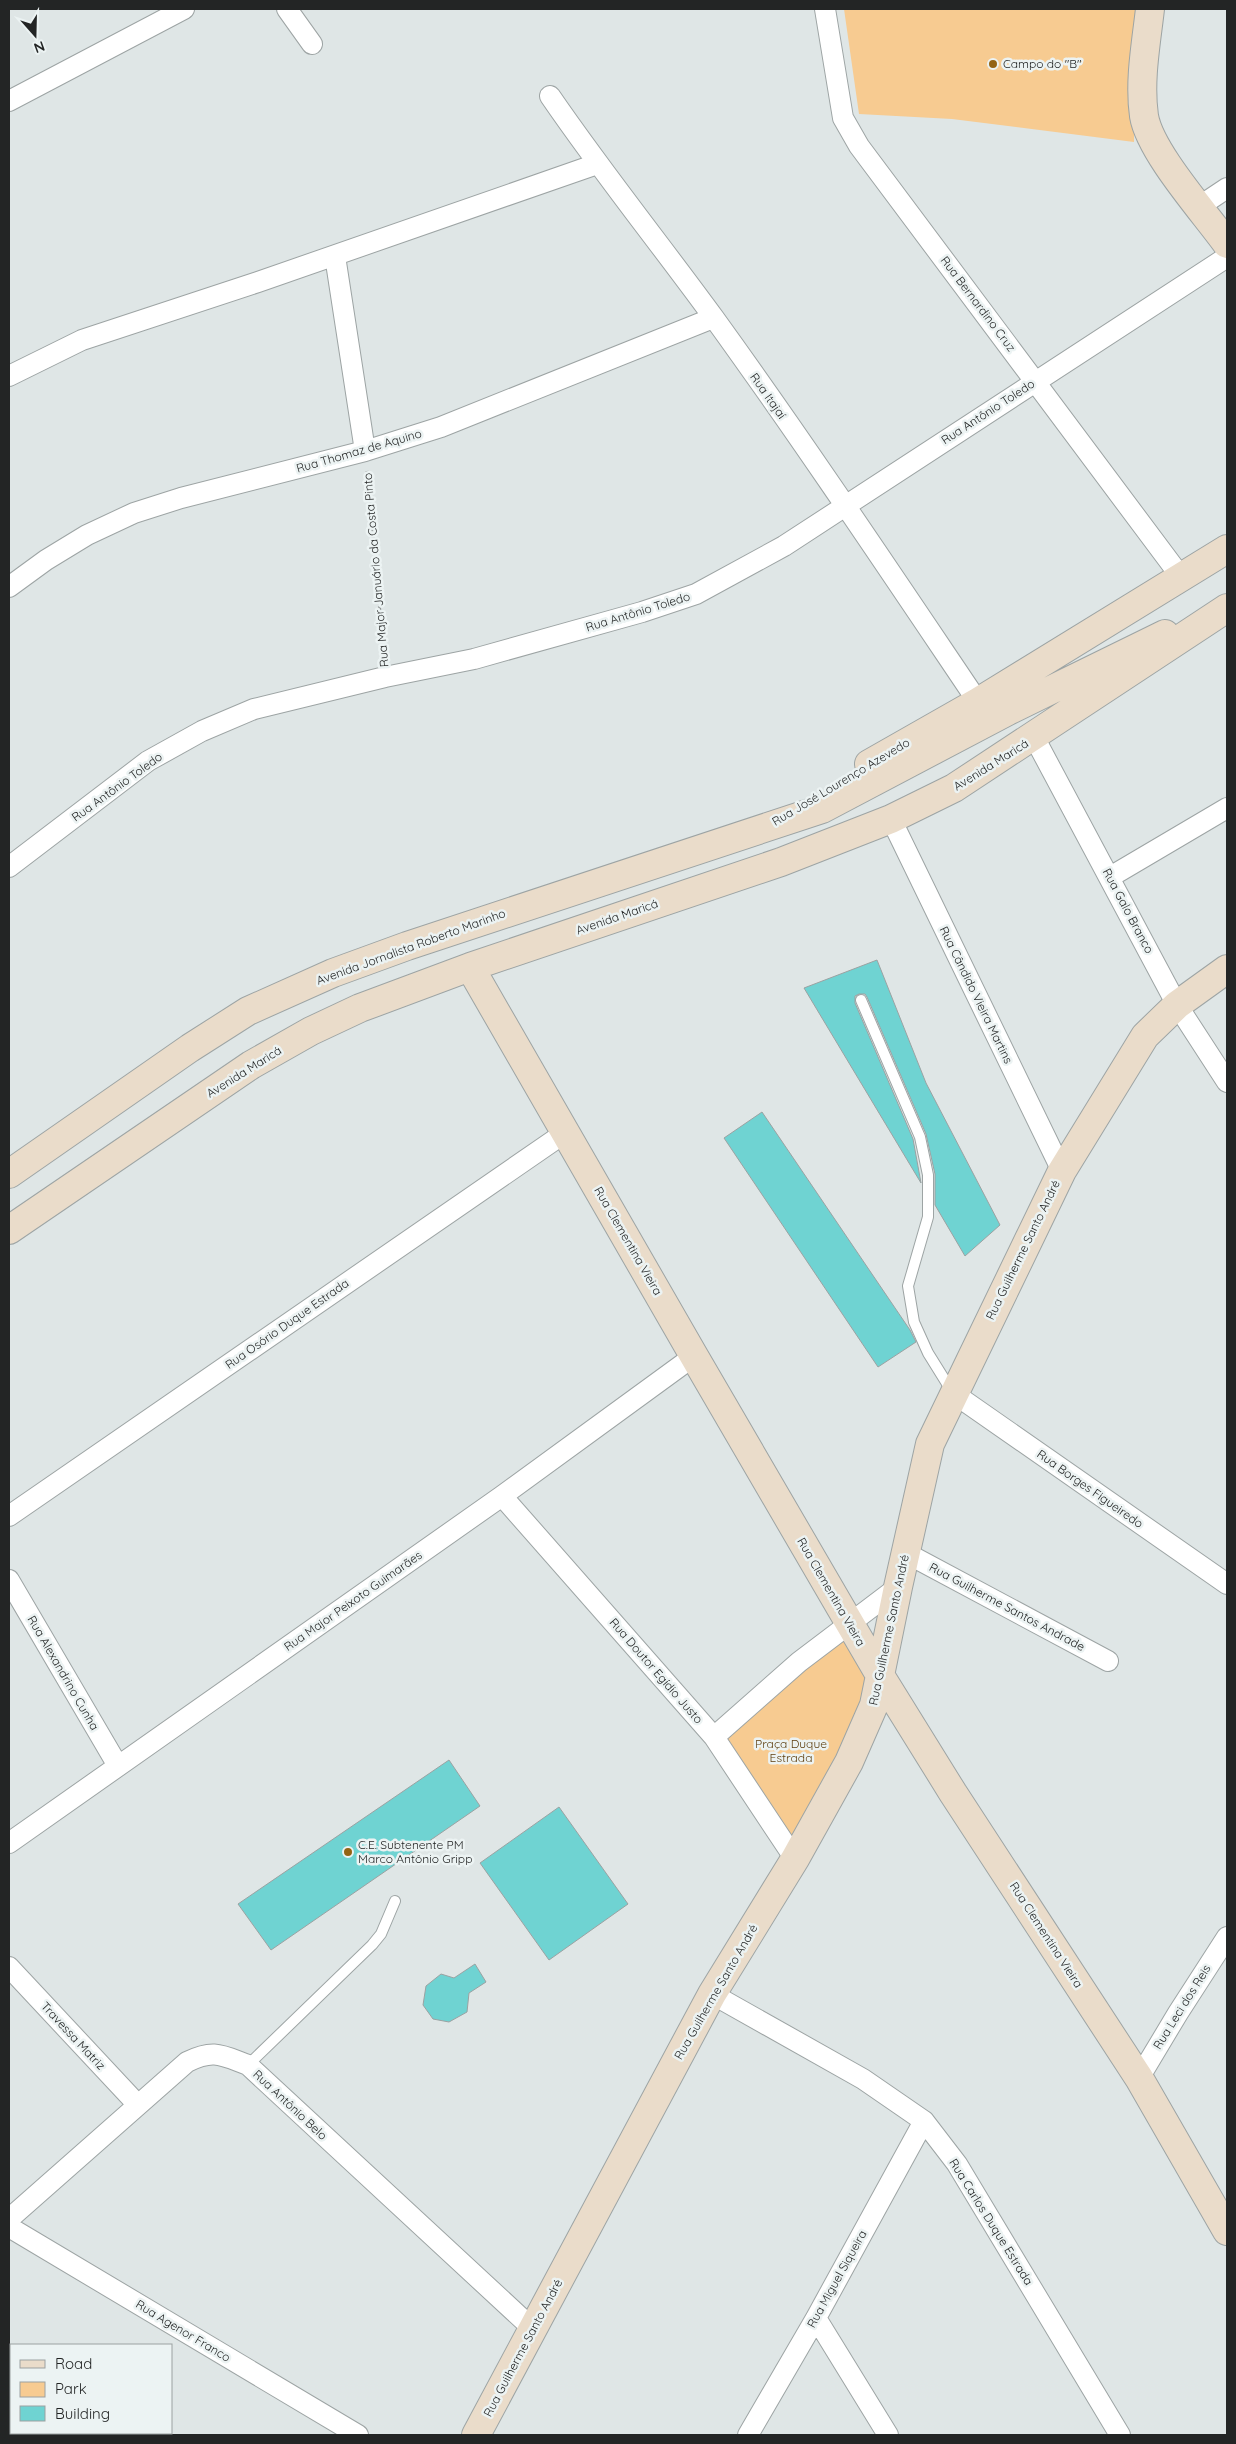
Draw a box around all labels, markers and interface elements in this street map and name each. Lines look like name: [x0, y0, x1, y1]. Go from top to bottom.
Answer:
north arrow: [10, 10, 60, 60]
text: N: [32, 37, 47, 57]
place label: Campo do "B": [1003, 56, 1082, 71]
marker: Campo do "B": [987, 58, 999, 70]
street label: Rua Bernardino Cruz: [938, 253, 1019, 354]
street label: Rua Itajaí: [747, 370, 790, 422]
street label: Rua Antônio Toledo: [938, 376, 1037, 447]
street label: Rua Thomaz de Aquino: [294, 425, 423, 476]
street label: Rua Major Januário da Costa Pinto: [360, 472, 391, 668]
street label: Rua Antônio Toledo: [584, 589, 692, 635]
street label: Rua José Lourenço Azevedo: [769, 734, 912, 829]
street label: Avenida Maricá: [950, 736, 1031, 794]
street label: Rua Antônio Toledo: [68, 749, 165, 825]
street label: Rua Galo Branco: [1100, 866, 1157, 956]
street label: Avenida Maricá: [574, 895, 660, 938]
street label: Avenida Jornalista Roberto Marinho: [314, 905, 507, 988]
street label: Rua Cândido Vieira Martins: [937, 924, 1016, 1066]
street label: Avenida Maricá: [203, 1043, 284, 1101]
street label: Rua Guilherme Santo André: [982, 1177, 1063, 1322]
street label: Rua Clementina Vieira: [591, 1184, 666, 1298]
street label: Rua Osório Duque Estrada: [222, 1275, 351, 1372]
street label: Rua Borges Figueiredo: [1034, 1446, 1146, 1531]
street label: Rua Clementina Vieira: [794, 1535, 869, 1649]
street label: Rua Major Peixoto Guimarães: [281, 1547, 425, 1654]
street label: Rua Guilherme Santo André: [865, 1553, 912, 1707]
street label: Rua Guilherme Santos Andrade: [927, 1559, 1088, 1654]
street label: Rua Alexandrino Cunha: [24, 1613, 102, 1733]
street label: Rua Doutor Egídio Justo: [606, 1615, 706, 1727]
park label: Praça Duque Estrada: [755, 1736, 827, 1765]
place label: C.E. Subtenente PM Marco Antônio Gripp: [358, 1837, 472, 1866]
marker: C.E. Subtenente PM Marco Antônio Gripp: [342, 1846, 354, 1858]
street label: Rua Clementina Vieira: [1007, 1879, 1086, 1990]
street label: Rua Guilherme Santo André: [671, 1921, 761, 2062]
street label: Rua Leci dos Reis: [1150, 1961, 1214, 2052]
street label: Travessa Matriz: [38, 1999, 109, 2073]
street label: Rua Antônio Belo: [250, 2066, 330, 2143]
street label: Rua Carlos Duque Estrada: [946, 2156, 1037, 2288]
street label: Rua Miguel Siqueira: [803, 2227, 870, 2330]
street label: Rua Guilherme Santo André: [480, 2276, 565, 2419]
street label: Rua Agenor Franco: [133, 2296, 233, 2365]
legend: [10, 2344, 172, 2434]
text: Road: [55, 2354, 92, 2373]
text: Park: [55, 2379, 87, 2398]
text: Building: [55, 2404, 110, 2423]

